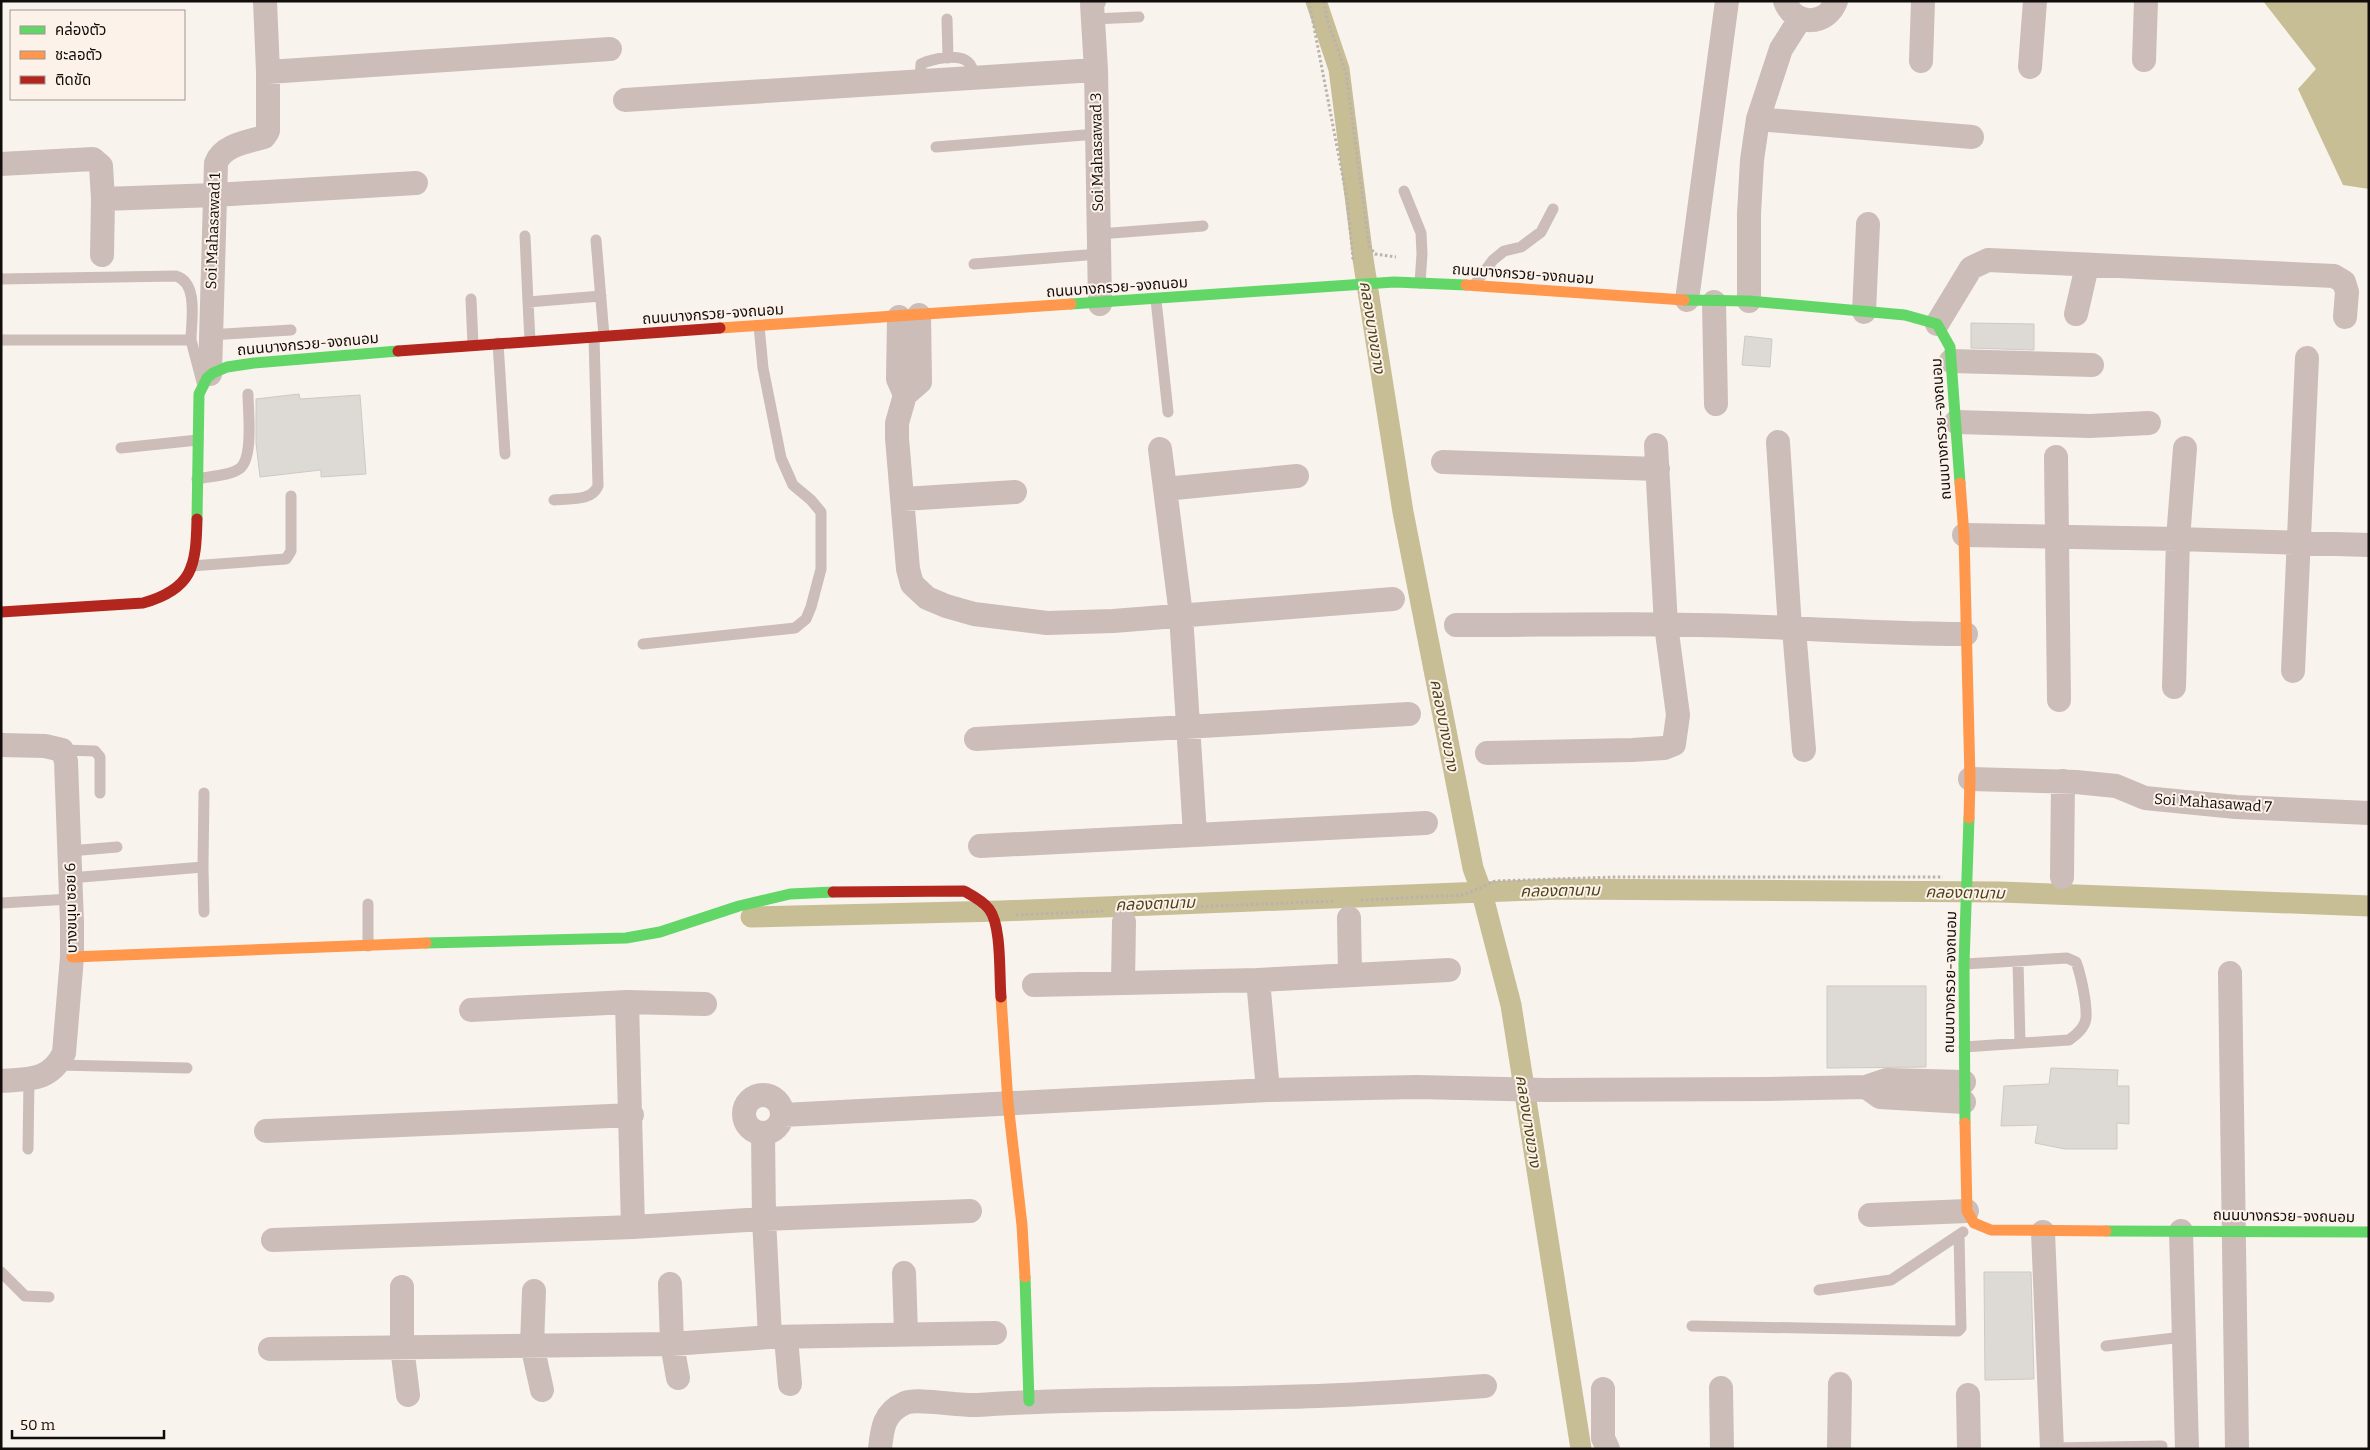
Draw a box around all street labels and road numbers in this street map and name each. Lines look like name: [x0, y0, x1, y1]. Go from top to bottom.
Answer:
street label: Soi Mahasawad 3: [1087, 92, 1107, 212]
street label: Soi Mahasawad 1: [202, 172, 224, 290]
street label: ถนนบางกรวย-จงถนอม: [1451, 260, 1595, 288]
street label: ถนนบางกรวย-จงถนอม: [1045, 273, 1189, 301]
street label: ถนนบางกรวย-จงถนอม: [641, 300, 785, 328]
street label: ถนนบางกรวย-จงถนอม: [236, 329, 380, 359]
street label: ถนนบางกรวย-จงถนอม: [1927, 357, 1955, 501]
street label: Soi Mahasawad 7: [2153, 790, 2273, 816]
street label: บางขนุน ซอย 6: [61, 862, 81, 953]
street label: ถนนบางกรวย-จงถนอม: [1940, 911, 1960, 1053]
street label: ถนนบางกรวย-จงถนอม: [2213, 1206, 2355, 1226]

